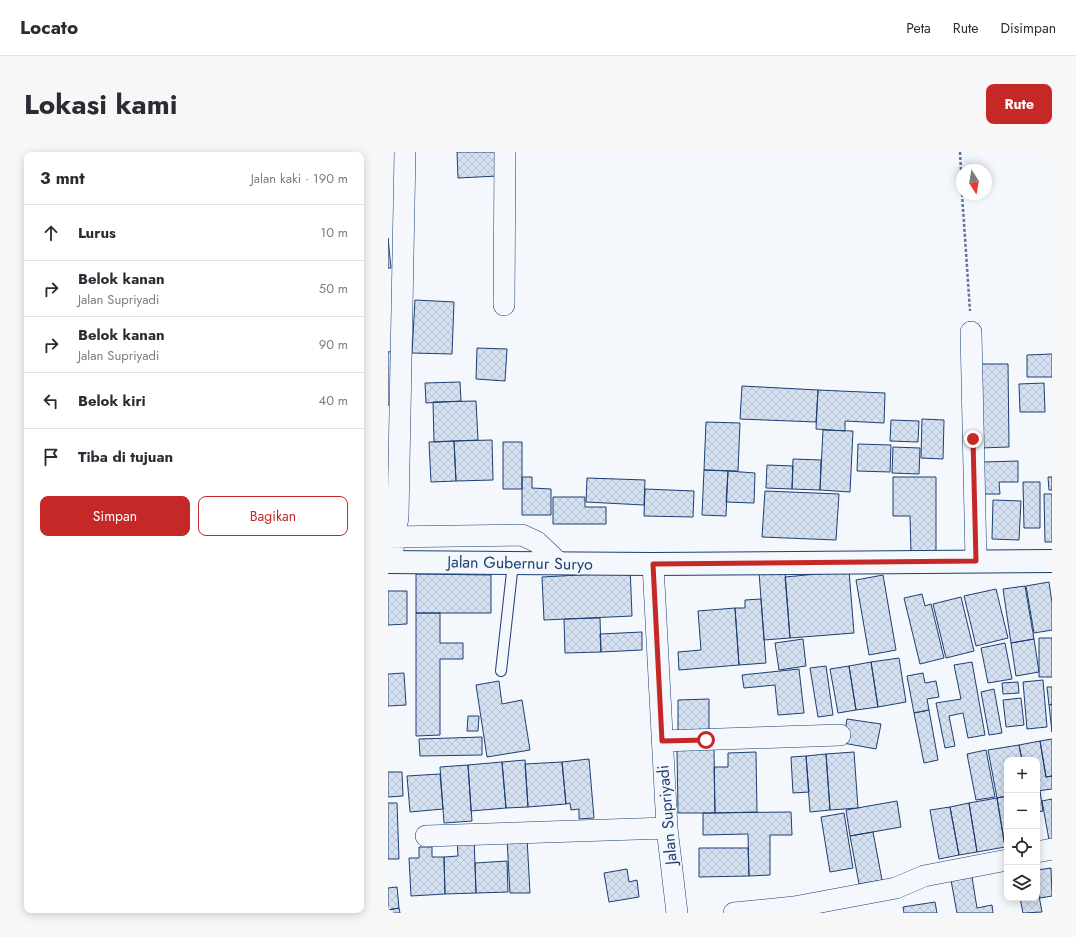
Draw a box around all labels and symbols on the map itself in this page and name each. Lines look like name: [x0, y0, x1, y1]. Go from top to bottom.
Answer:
north arrow: [956, 164, 992, 200]
route end: [964, 430, 982, 448]
street label: Jalan Gubernur Suryo: [445, 550, 593, 576]
route start: [697, 731, 715, 749]
street label: Jalan Supriyadi: [651, 764, 683, 868]

